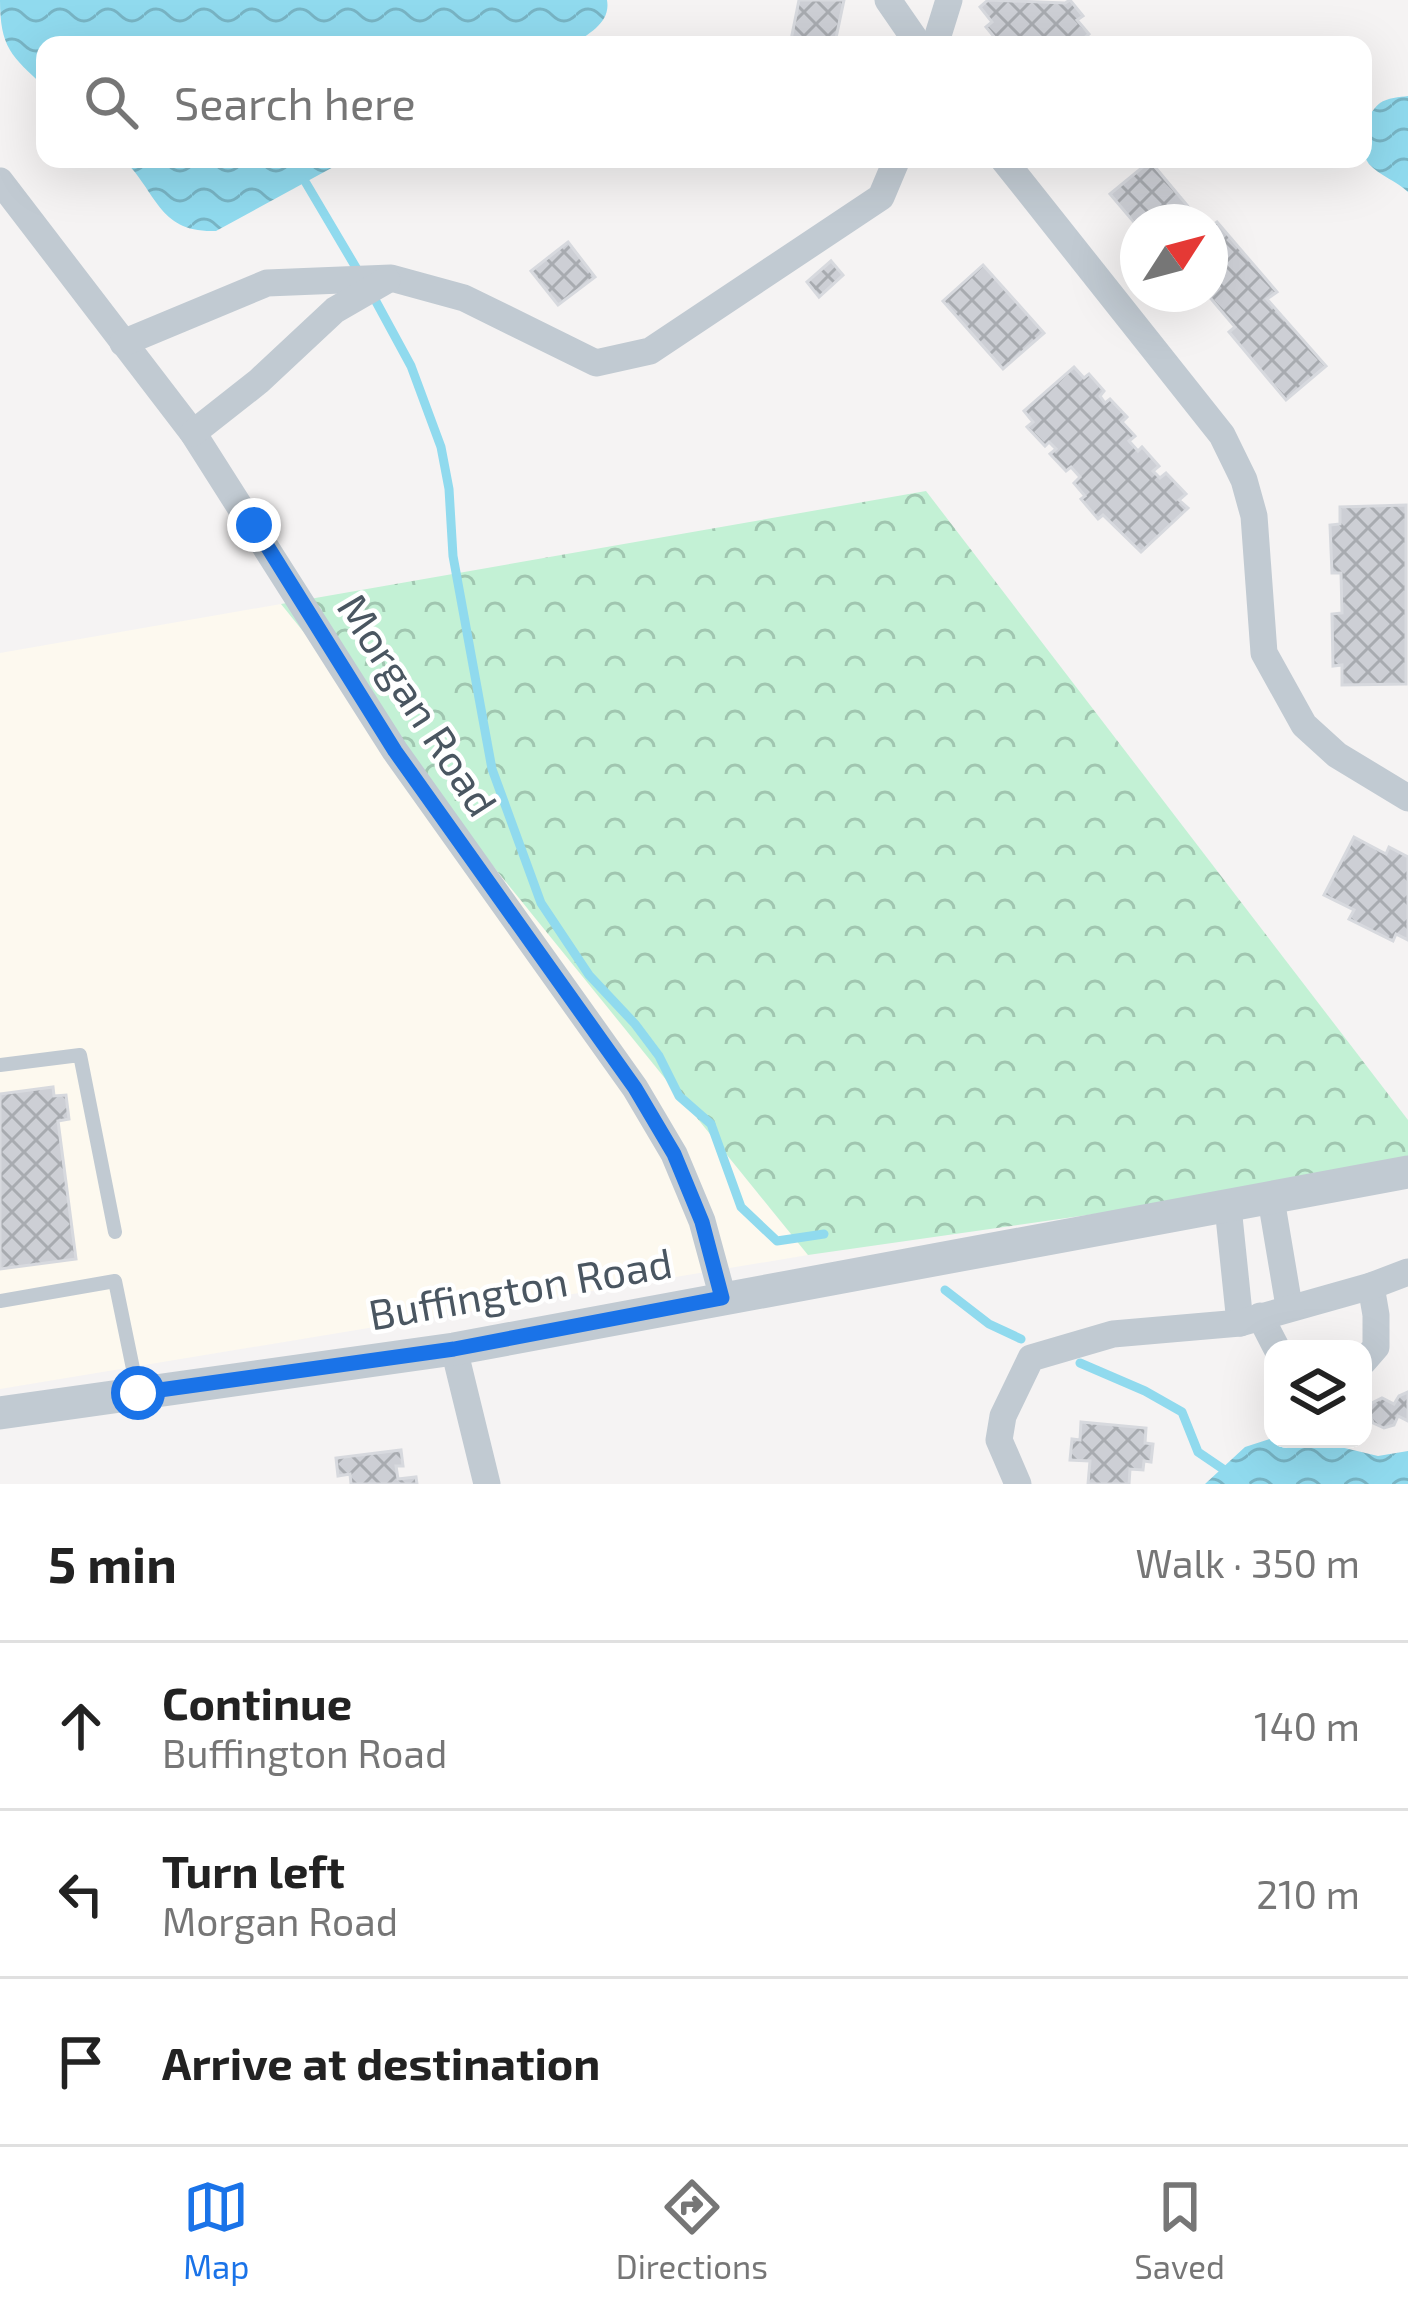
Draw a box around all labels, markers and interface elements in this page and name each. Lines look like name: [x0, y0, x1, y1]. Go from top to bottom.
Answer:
search box: [36, 36, 1372, 168]
icon: search: [78, 69, 144, 135]
text: Search here: [174, 75, 416, 129]
north arrow: [1120, 204, 1228, 312]
route end: [227, 498, 281, 552]
street label: Morgan Road: [329, 584, 509, 824]
street label: Buffington Road: [364, 1236, 676, 1338]
map controls: [1264, 1340, 1372, 1448]
button: layers: [1264, 1340, 1372, 1448]
route start: [111, 1366, 165, 1420]
text: 5 min: [48, 1532, 177, 1593]
text: Walk · 350 m: [1135, 1539, 1360, 1586]
text: Continue: [162, 1675, 352, 1729]
icon: ahead: [48, 1693, 114, 1759]
text: 140 m: [1254, 1702, 1360, 1749]
text: Buffington Road: [162, 1729, 447, 1776]
text: Turn left: [162, 1843, 345, 1897]
icon: left: [48, 1861, 114, 1927]
text: 210 m: [1256, 1870, 1360, 1917]
text: Morgan Road: [162, 1897, 398, 1944]
icon: arrive: [48, 2029, 114, 2095]
text: Arrive at destination: [162, 2035, 600, 2089]
tab: Map: [183, 2174, 249, 2286]
tab: Directions: [616, 2174, 768, 2286]
tab: Saved: [1134, 2174, 1225, 2286]

